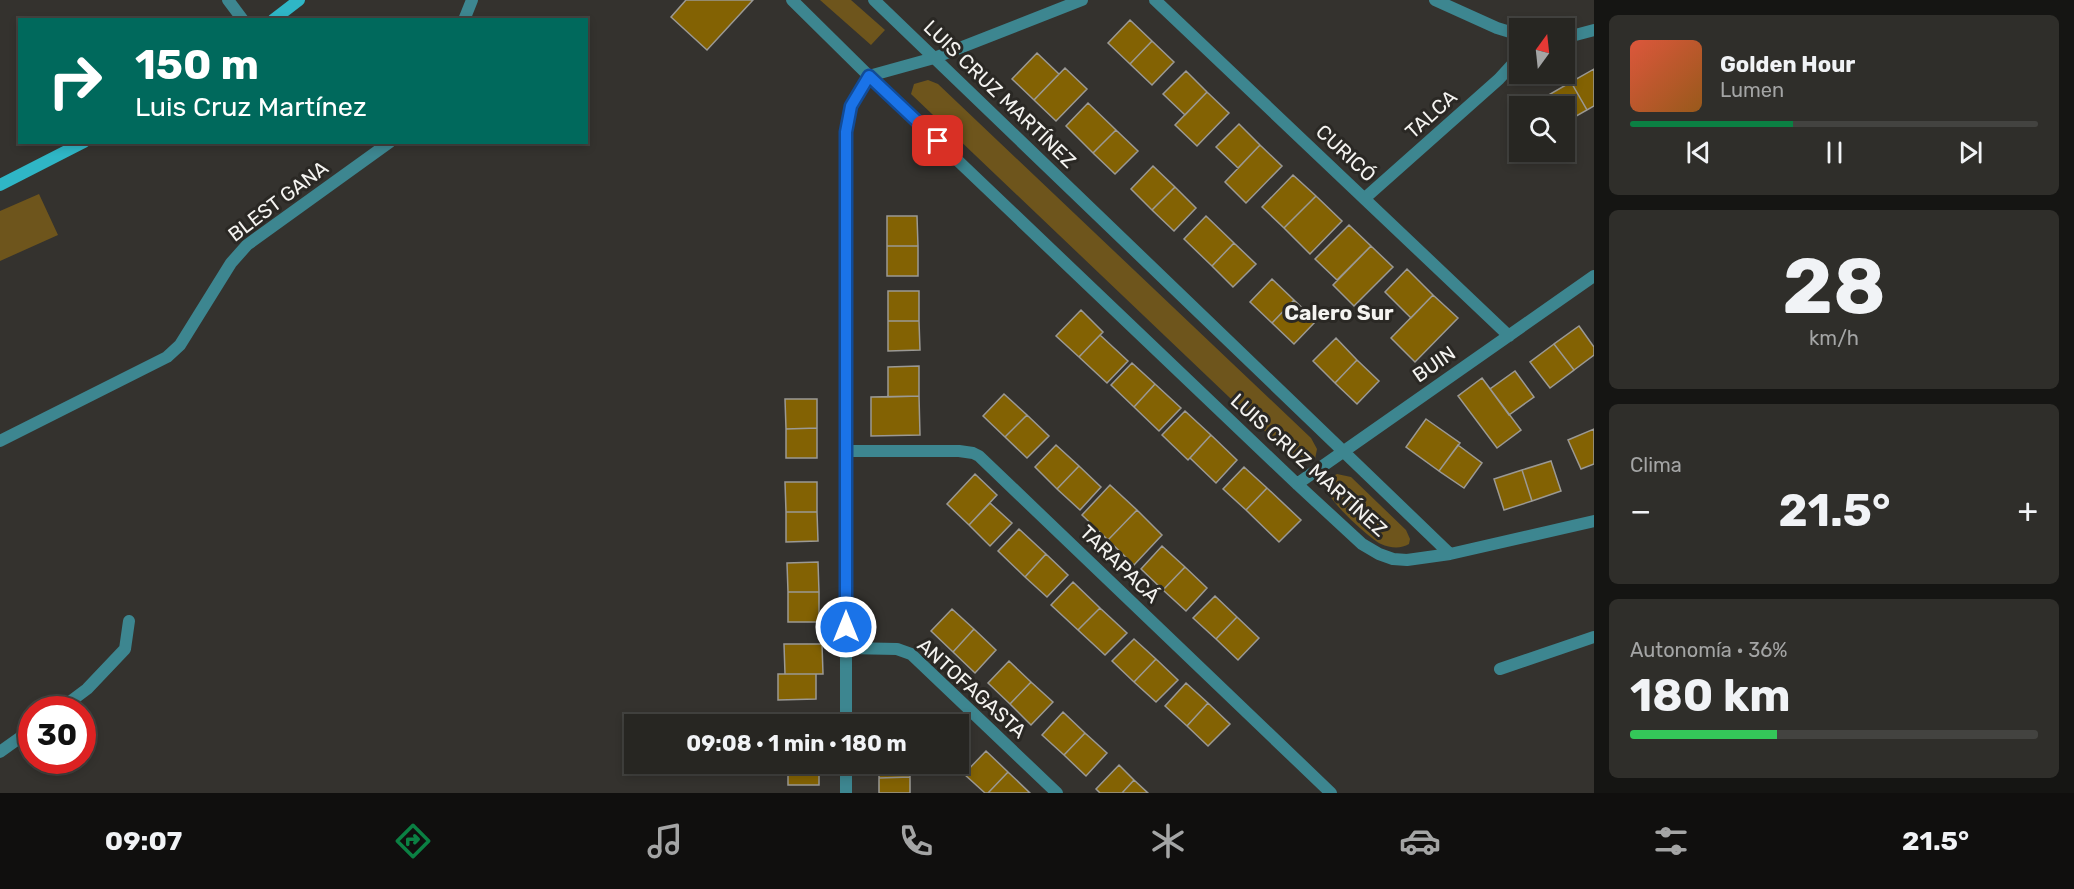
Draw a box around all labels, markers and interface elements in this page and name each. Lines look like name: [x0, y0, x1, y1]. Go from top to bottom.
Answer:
street label: LUIS CRUZ MARTÍNEZ: [919, 15, 1081, 173]
north arrow: [1509, 18, 1575, 84]
map controls: [1509, 18, 1575, 162]
text: 150 m: [135, 40, 259, 90]
icon: right: [36, 42, 114, 120]
text: Golden Hour: [1720, 51, 1855, 78]
text: Lumen: [1720, 78, 1784, 102]
street label: TALCA: [1400, 85, 1462, 143]
text: Luis Cruz Martínez: [135, 91, 367, 123]
button: search: [1509, 96, 1575, 162]
pin: [912, 115, 963, 166]
street label: CURICÓ: [1311, 119, 1381, 187]
icon: arrive: [921, 124, 954, 157]
icon: previous: [1682, 136, 1715, 169]
icon: pause: [1818, 136, 1851, 169]
icon: next: [1954, 136, 1987, 169]
street label: BLEST GANA: [223, 156, 333, 246]
text: 28: [1782, 240, 1886, 333]
district label: Calero Sur: [1284, 300, 1394, 325]
text: km/h: [1809, 326, 1859, 350]
street label: BUIN: [1408, 341, 1460, 387]
street label: LUIS CRUZ MARTÍNEZ: [1226, 388, 1392, 542]
text: Clima: [1630, 453, 1682, 477]
text: 21.5°: [1778, 484, 1890, 537]
text: −: [1630, 491, 1651, 530]
text: +: [2017, 491, 2038, 530]
street label: TARAPACÁ: [1075, 520, 1165, 608]
position arrow: [814, 595, 878, 659]
street label: ANTOFAGASTA: [913, 633, 1031, 743]
text: Autonomía · 36%: [1630, 638, 1788, 662]
text: 180 km: [1630, 669, 1791, 722]
speed limit sign: 30: [18, 696, 96, 774]
text: 09:08 · 1 min · 180 m: [686, 730, 907, 757]
icon: directions: [392, 820, 434, 862]
icon: music: [644, 820, 686, 862]
icon: phone: [895, 820, 937, 862]
icon: climate: [1147, 820, 1189, 862]
icon: car: [1399, 820, 1441, 862]
icon: filters: [1650, 820, 1692, 862]
text: 09:07: [105, 825, 182, 857]
text: 21.5°: [1902, 825, 1969, 857]

